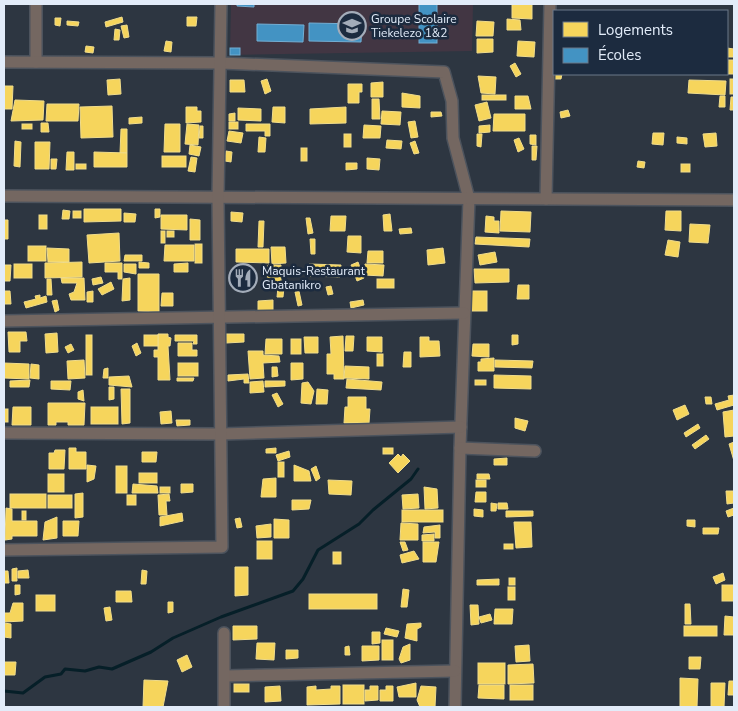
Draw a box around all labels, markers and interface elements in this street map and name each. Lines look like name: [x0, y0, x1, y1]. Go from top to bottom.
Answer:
legend: [553, 10, 728, 75]
school or university icon: Groupe Scolaire Tiekelezo 1&2: [337, 11, 367, 41]
place label: Groupe Scolaire Tiekelezo 1&2: [371, 11, 457, 41]
text: Logements: [598, 20, 673, 40]
text: Écoles: [598, 45, 641, 65]
restaurant icon: Maquis-Restaurant Gbatanikro: [228, 263, 258, 293]
place label: Maquis-Restaurant Gbatanikro: [262, 263, 366, 293]

